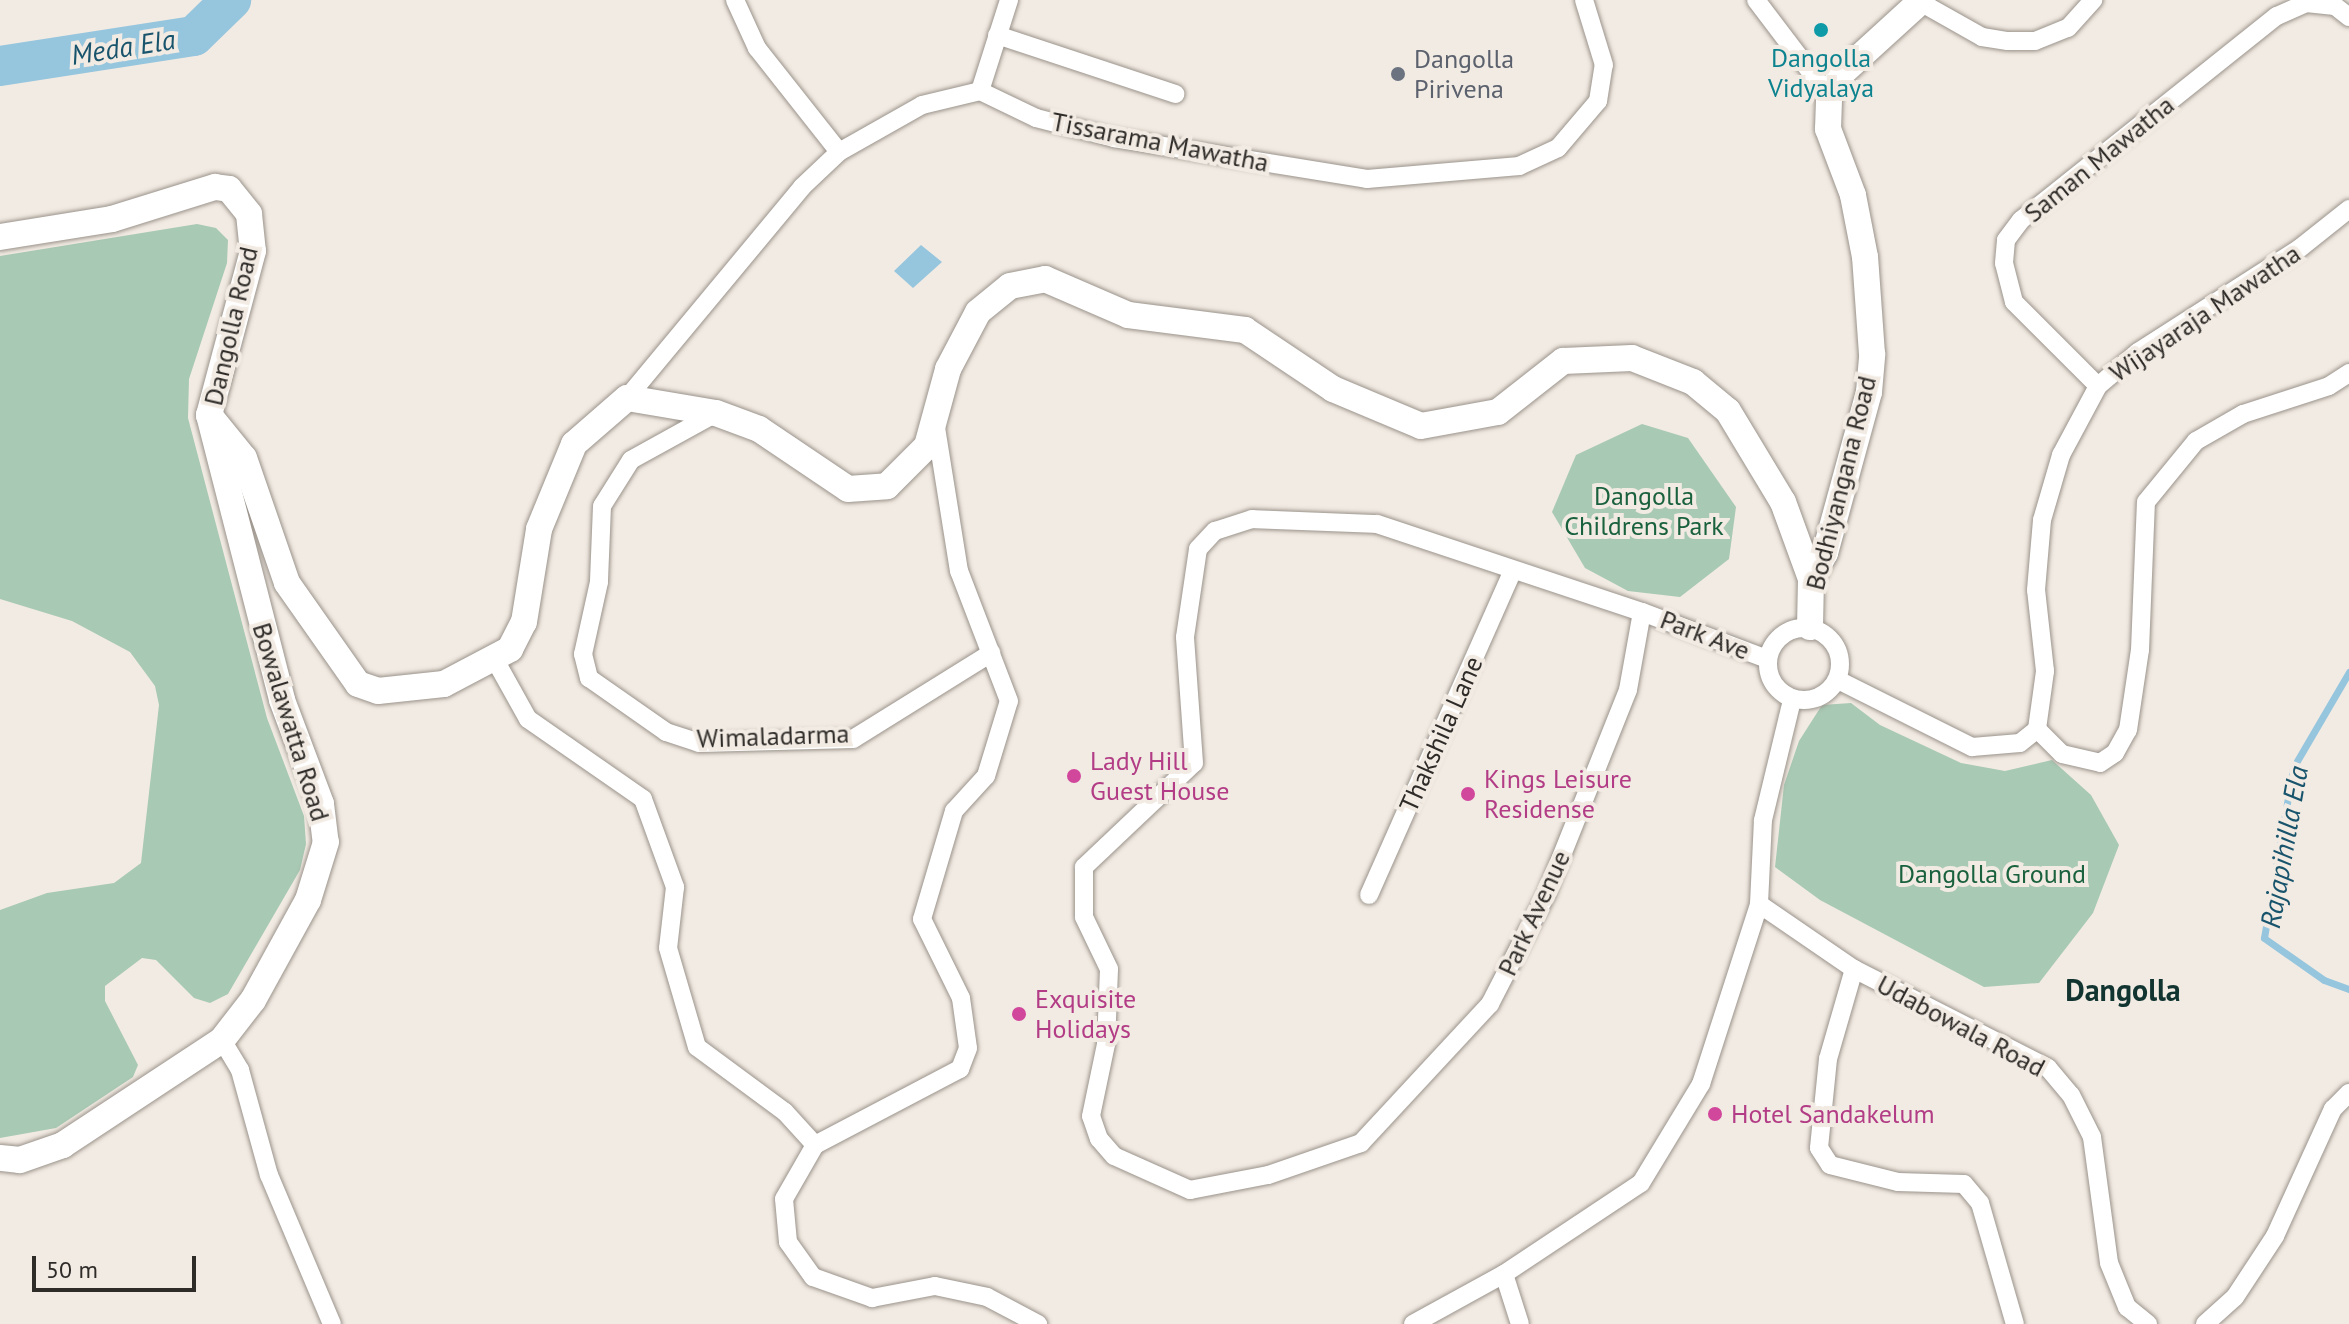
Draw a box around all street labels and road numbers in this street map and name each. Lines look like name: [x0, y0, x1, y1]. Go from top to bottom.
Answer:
street label: Saman Mawatha: [2018, 89, 2180, 229]
street label: Tissarama Mawatha: [1049, 106, 1271, 178]
street label: Wijayaraja Mawatha: [2104, 238, 2306, 388]
street label: Dangolla Road: [198, 244, 264, 408]
street label: Bodhiyangana Road: [1799, 373, 1883, 593]
street label: Park Ave: [1655, 604, 1755, 666]
street label: Bowalawatta Road: [246, 619, 336, 825]
street label: Thakshila Lane: [1393, 651, 1489, 817]
street label: Wimaladarma: [696, 718, 850, 754]
street label: Park Avenue: [1491, 845, 1577, 981]
street label: Udabowala Road: [1872, 969, 2050, 1083]

